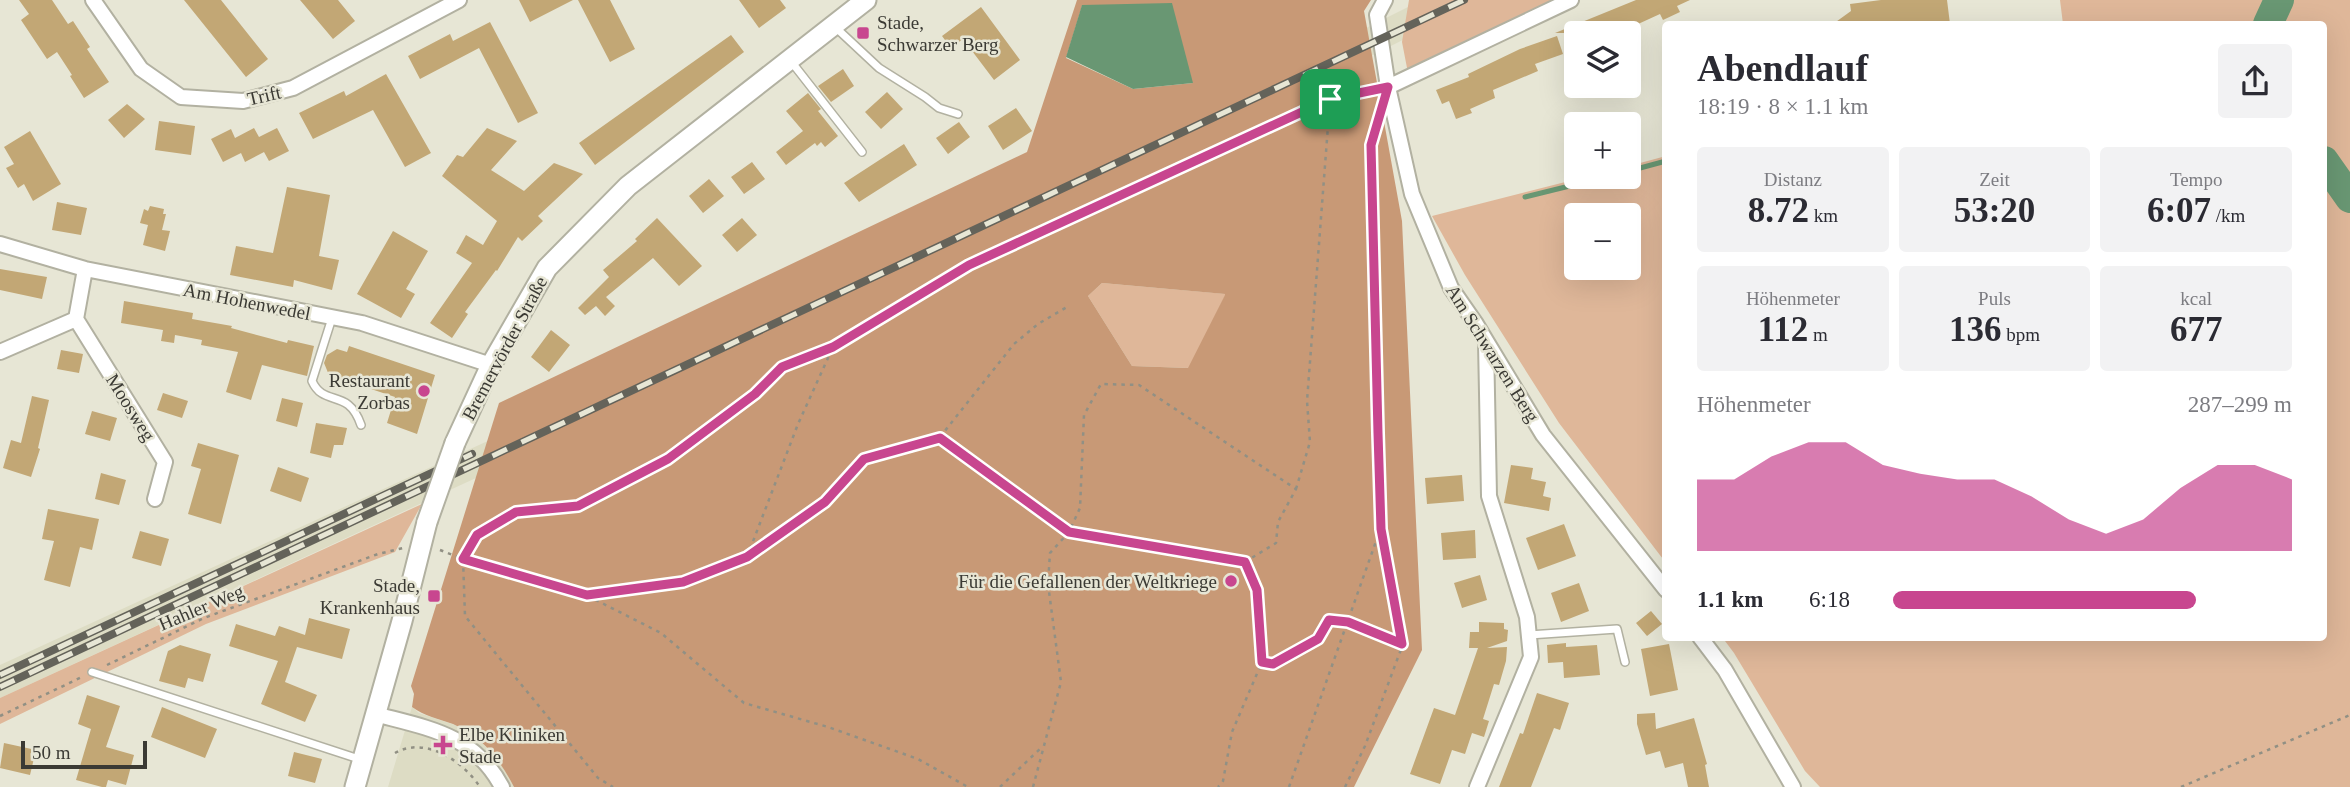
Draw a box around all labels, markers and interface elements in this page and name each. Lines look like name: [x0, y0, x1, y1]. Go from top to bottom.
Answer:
place label: Stade, Schwarzer Berg: [877, 12, 999, 55]
map controls: [1564, 21, 1641, 280]
button: layers: [1564, 21, 1641, 98]
marker: Stade, Schwarzer Berg: [855, 25, 871, 41]
button: share: [2218, 44, 2292, 118]
text: Abendlauf: [1697, 47, 1868, 89]
pin: [1300, 69, 1360, 129]
icon: arrive: [1311, 80, 1349, 118]
street label: Trift: [245, 81, 284, 110]
text: 18:19 · 8 × 1.1 km: [1697, 94, 1868, 119]
button: +: [1564, 112, 1641, 189]
text: Distanz: [1764, 169, 1822, 190]
text: Zeit: [1979, 169, 2010, 190]
text: Tempo: [2170, 169, 2222, 190]
text: 8.72: [1748, 191, 1809, 230]
text: 53:20: [1954, 191, 2035, 230]
text: 6:07: [2147, 191, 2211, 230]
button: −: [1564, 203, 1641, 280]
text: km: [1809, 205, 1838, 226]
text: /km: [2211, 205, 2245, 226]
street label: Bremervörder Straße: [458, 273, 551, 424]
street label: Am Hohenwedel: [181, 279, 312, 324]
street label: Am Schwarzen Berg: [1442, 281, 1544, 426]
text: Höhenmeter: [1746, 288, 1840, 309]
text: Puls: [1978, 288, 2011, 309]
text: kcal: [2180, 288, 2212, 309]
text: 112: [1758, 310, 1808, 349]
text: 136: [1949, 310, 2001, 349]
text: 677: [2170, 310, 2222, 349]
text: m: [1808, 324, 1828, 345]
text: bpm: [2001, 324, 2040, 345]
street label: Moosweg: [102, 370, 160, 445]
place label: Restaurant Zorbas: [329, 370, 411, 413]
marker: Restaurant Zorbas: [416, 383, 432, 399]
text: Höhenmeter: [1697, 392, 1811, 417]
text: 287–299 m: [2188, 392, 2292, 417]
place label: Für die Gefallenen der Weltkriege: [958, 571, 1217, 592]
marker: Für die Gefallenen der Weltkriege: [1223, 573, 1239, 589]
place label: Stade, Krankenhaus: [320, 575, 420, 618]
street label: Hahler Weg: [155, 580, 247, 635]
text: 1.1 km: [1697, 587, 1763, 612]
text: 6:18: [1809, 587, 1850, 612]
marker: Stade, Krankenhaus: [426, 588, 442, 604]
place label: Elbe Kliniken Stade: [459, 724, 566, 767]
marker: Elbe Kliniken Stade: [433, 735, 453, 755]
scale bar: [21, 738, 147, 770]
text: 50 m: [32, 742, 71, 763]

